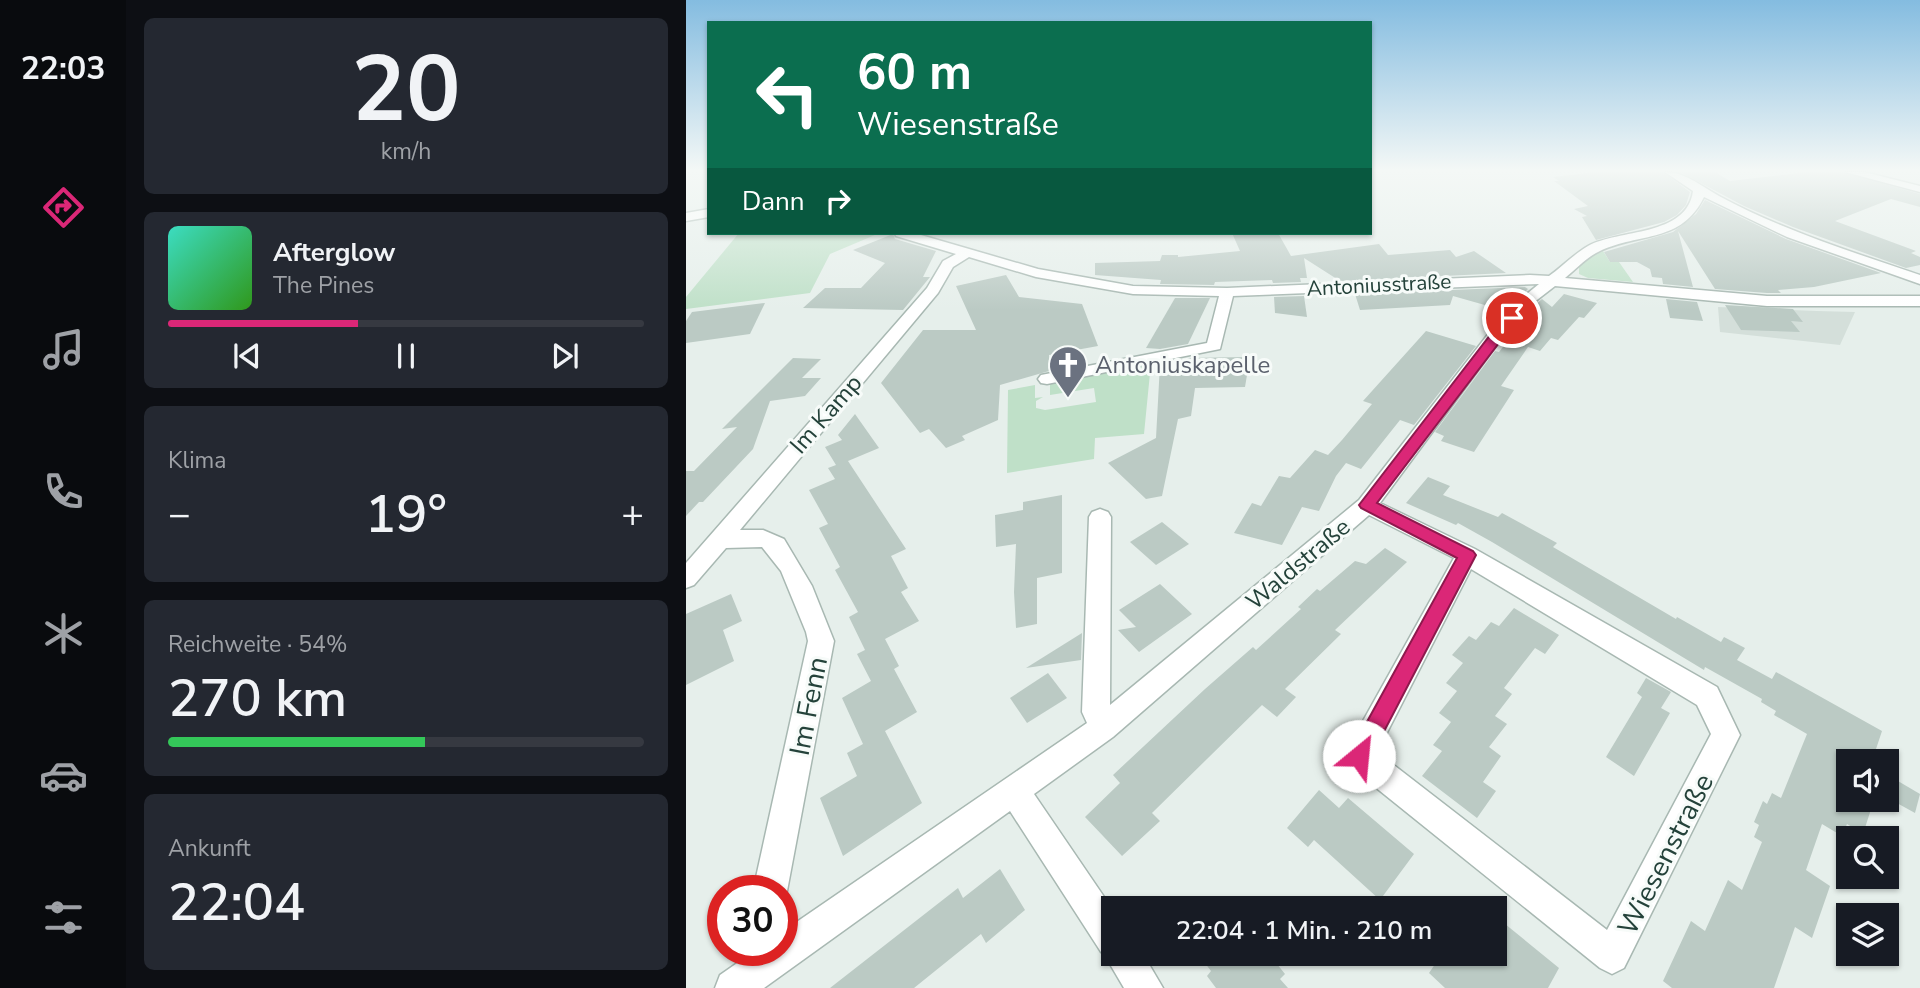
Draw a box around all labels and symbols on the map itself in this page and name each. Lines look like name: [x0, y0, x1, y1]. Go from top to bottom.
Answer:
street label: Antoniusstraße: [1306, 267, 1452, 303]
pin: [1482, 288, 1542, 348]
church icon: Antoniuskapelle: [1047, 344, 1089, 399]
place label: Antoniuskapelle: [1095, 349, 1270, 381]
street label: Im Kamp: [783, 368, 869, 460]
street label: Waldstraße: [1239, 511, 1357, 617]
street label: Im Fenn: [781, 654, 837, 759]
position arrow: [1322, 719, 1396, 793]
street label: Wiesenstraße: [1609, 767, 1723, 942]
speed limit sign: 30: [707, 875, 798, 966]

